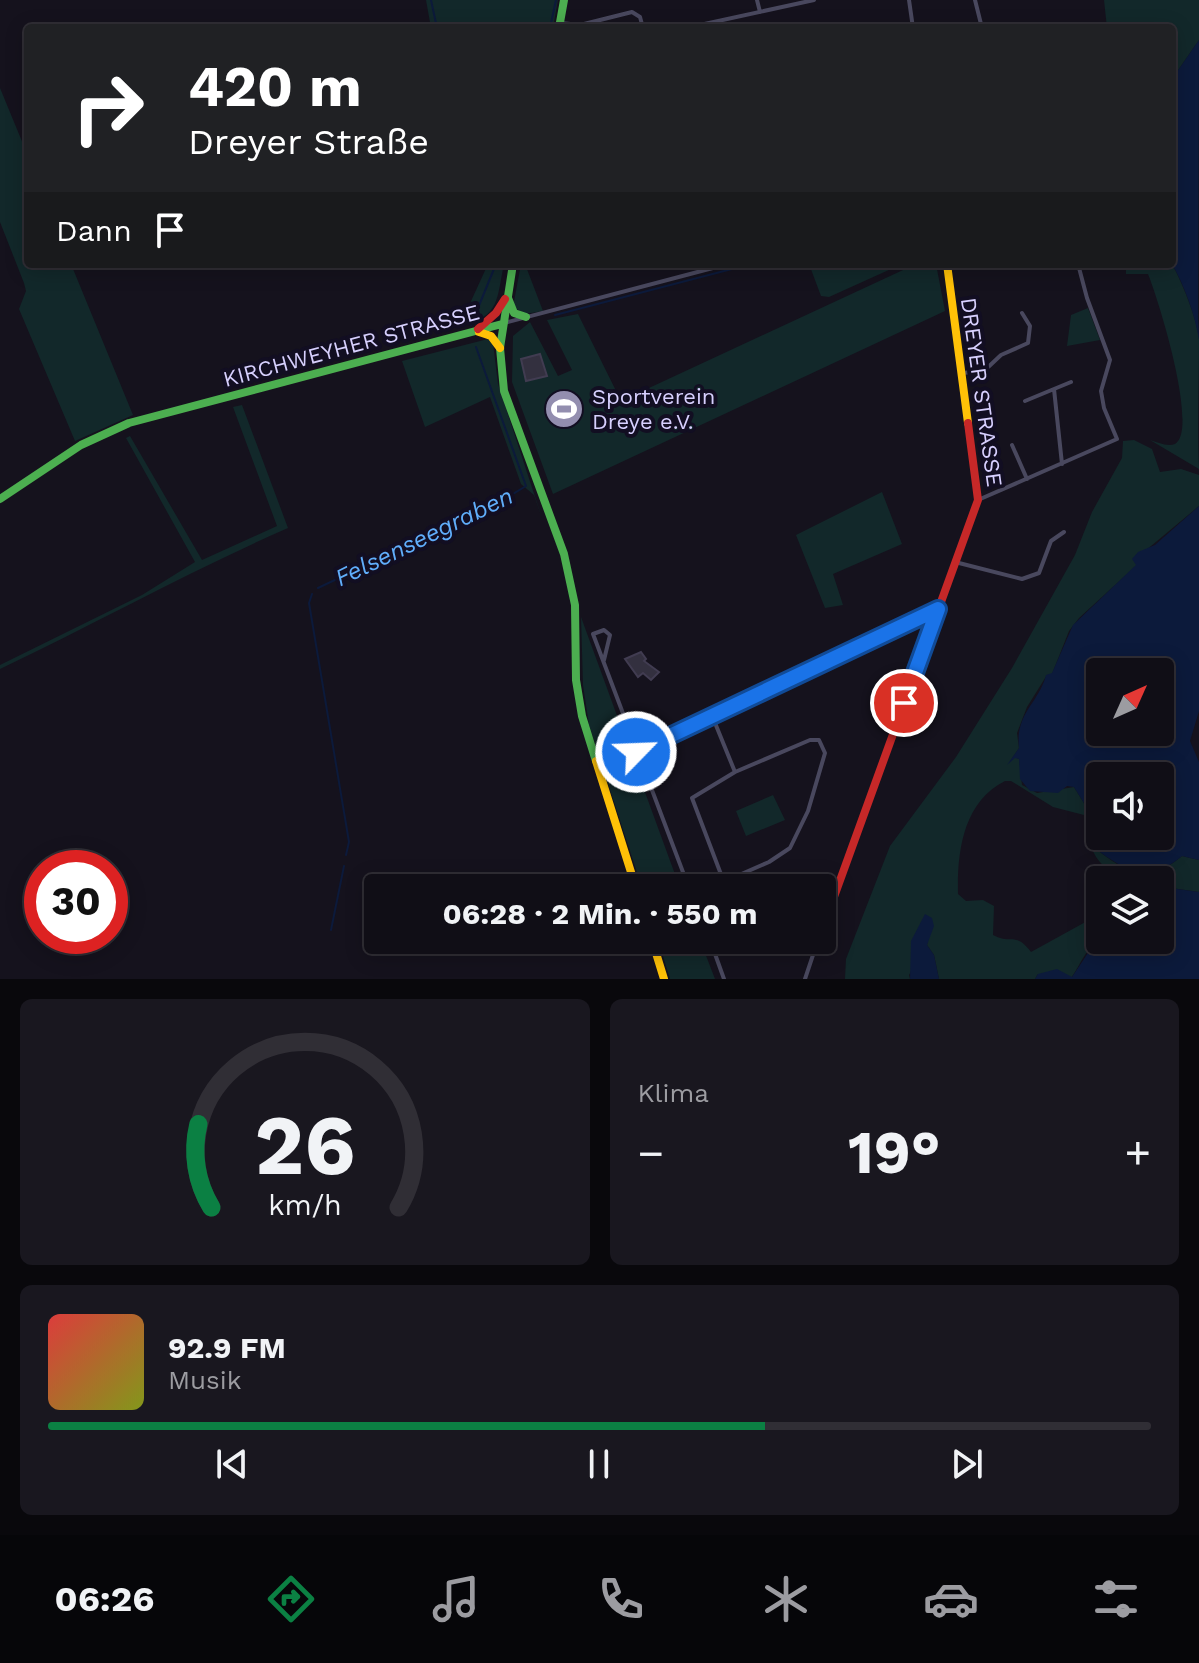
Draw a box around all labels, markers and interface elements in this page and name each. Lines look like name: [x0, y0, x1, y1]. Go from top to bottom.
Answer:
text: 420 m: [188, 54, 362, 120]
icon: right: [56, 56, 160, 160]
text: Dreyer Straße: [188, 121, 429, 163]
icon: arrive: [148, 208, 192, 252]
text: Dann: [56, 213, 132, 248]
street label: DREYER STRASSE: [956, 296, 1007, 488]
street label: KIRCHWEYHER STRASSE: [220, 299, 482, 392]
place label: Sportverein Dreye e.V.: [592, 384, 715, 434]
sports icon: Sportverein Dreye e.V.: [543, 388, 585, 430]
water label: Felsenseegraben: [330, 482, 518, 592]
north arrow: [1086, 658, 1174, 746]
map controls: [1086, 658, 1174, 954]
pin: [870, 669, 938, 737]
icon: arrive: [882, 681, 926, 725]
position arrow: [594, 710, 678, 794]
button: sound: [1086, 762, 1174, 850]
speed limit sign: 30: [24, 850, 128, 954]
button: layers: [1086, 866, 1174, 954]
text: 06:28 · 2 Min. · 550 m: [442, 896, 758, 931]
text: Klima: [638, 1078, 709, 1108]
text: 26: [254, 1097, 355, 1194]
text: 19°: [848, 1117, 941, 1188]
text: −: [638, 1127, 664, 1179]
text: +: [1124, 1127, 1151, 1179]
text: km/h: [268, 1188, 342, 1222]
text: 92.9 FM: [168, 1330, 286, 1365]
text: Musik: [168, 1365, 241, 1395]
icon: previous: [210, 1442, 254, 1486]
icon: pause: [577, 1442, 621, 1486]
icon: next: [945, 1442, 989, 1486]
icon: directions: [263, 1571, 319, 1627]
icon: music: [428, 1571, 484, 1627]
icon: phone: [593, 1571, 649, 1627]
icon: climate: [758, 1571, 814, 1627]
icon: car: [923, 1571, 979, 1627]
icon: filters: [1088, 1571, 1144, 1627]
text: 06:26: [55, 1578, 154, 1620]

